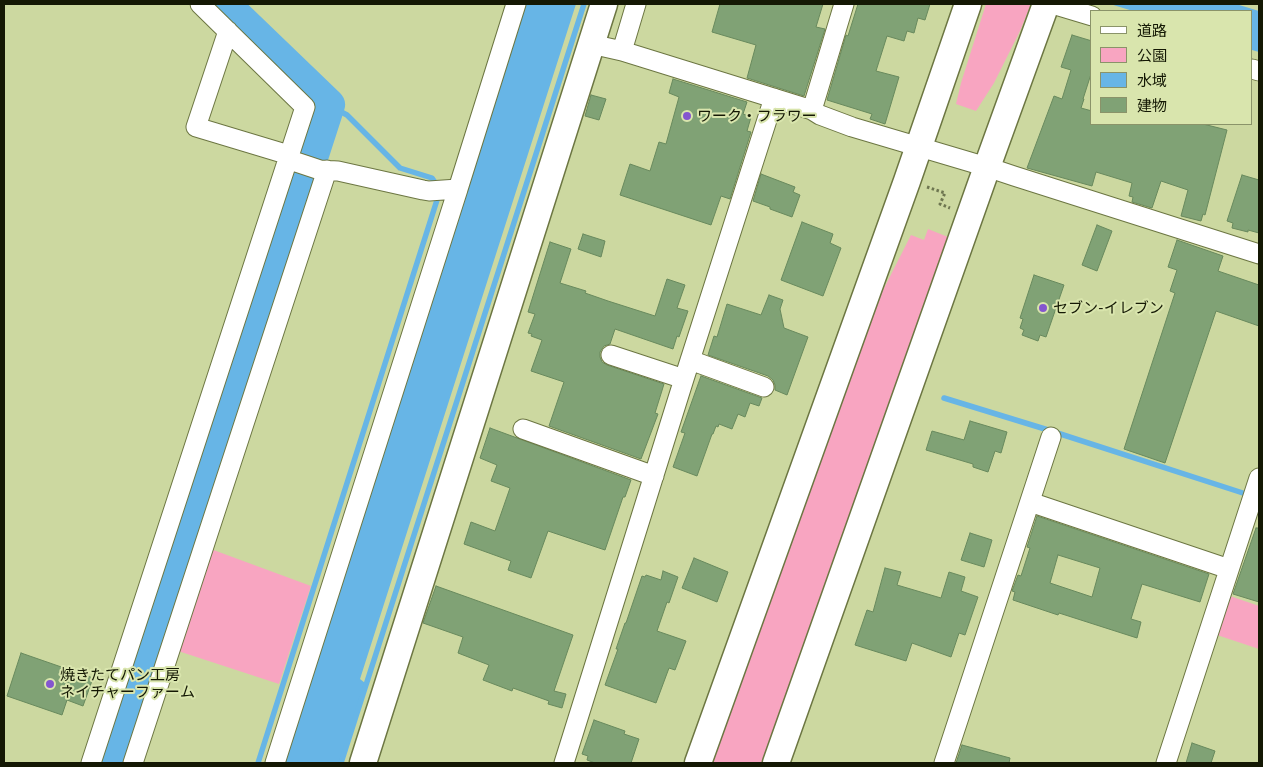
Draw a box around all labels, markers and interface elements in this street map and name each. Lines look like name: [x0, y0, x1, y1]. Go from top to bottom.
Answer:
legend: [1090, 10, 1253, 125]
text: 道路: [1137, 22, 1167, 39]
text: 公園: [1137, 47, 1167, 64]
text: 水域: [1137, 72, 1167, 89]
text: 建物: [1137, 97, 1167, 114]
place label: ワーク・フラワー: [697, 107, 817, 125]
marker: ワーク・フラワー: [681, 110, 693, 122]
place label: セブン-イレブン: [1053, 299, 1164, 317]
marker: セブン-イレブン: [1037, 302, 1049, 314]
place label: 焼きたてパン工房 ネイチャーファーム: [60, 666, 195, 701]
marker: 焼きたてパン工房 ネイチャーファーム: [44, 678, 56, 690]

